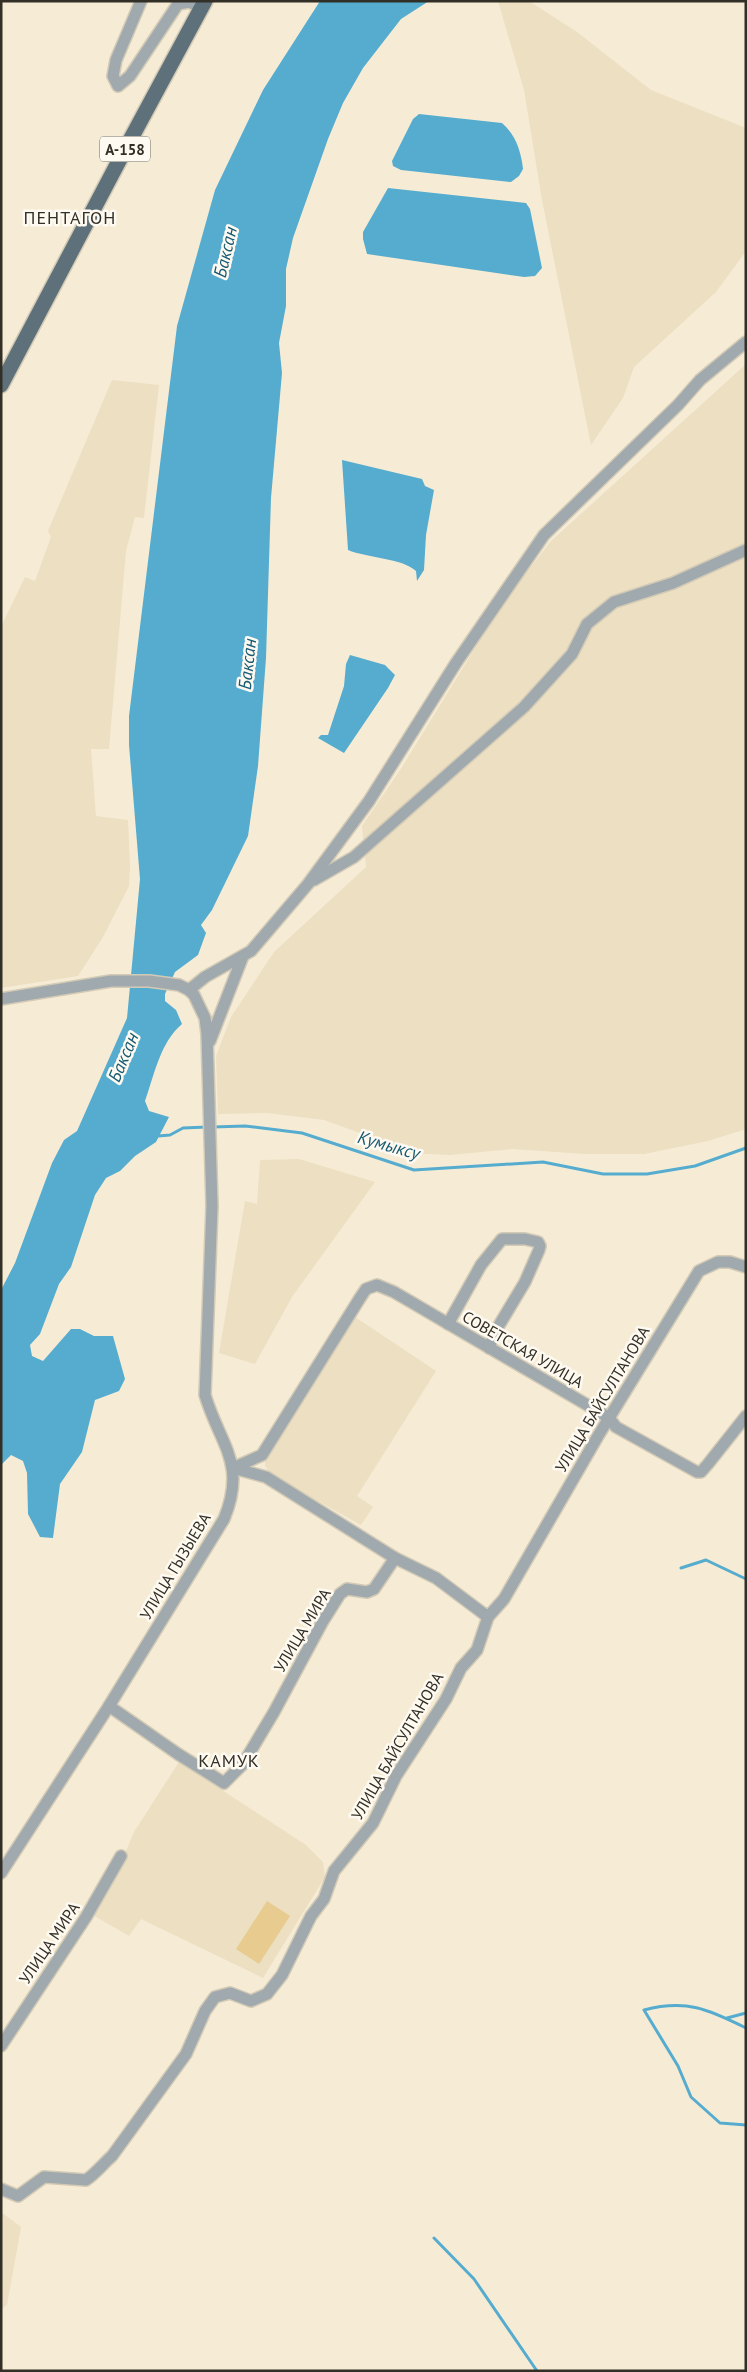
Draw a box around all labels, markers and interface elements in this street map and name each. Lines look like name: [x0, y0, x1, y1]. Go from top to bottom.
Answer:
road number: А-158: [100, 136, 150, 162]
district label: ПЕНТАГОН: [24, 206, 116, 229]
water label: Баксан: [208, 224, 242, 280]
water label: Баксан: [233, 637, 261, 691]
water label: Баксан: [102, 1028, 144, 1085]
water label: Кумыксу: [355, 1125, 424, 1165]
street label: СОВЕТСКАЯ УЛИЦА: [459, 1306, 588, 1392]
street label: УЛИЦА БАЙСУЛТАНОВА: [550, 1322, 654, 1476]
street label: УЛИЦА ГЫЗЫЕВА: [135, 1509, 215, 1623]
street label: УЛИЦА МИРА: [269, 1584, 335, 1675]
street label: УЛИЦА БАЙСУЛТАНОВА: [347, 1668, 448, 1823]
district label: КАМУК: [198, 1749, 260, 1772]
street label: УЛИЦА МИРА: [14, 1898, 84, 1988]

